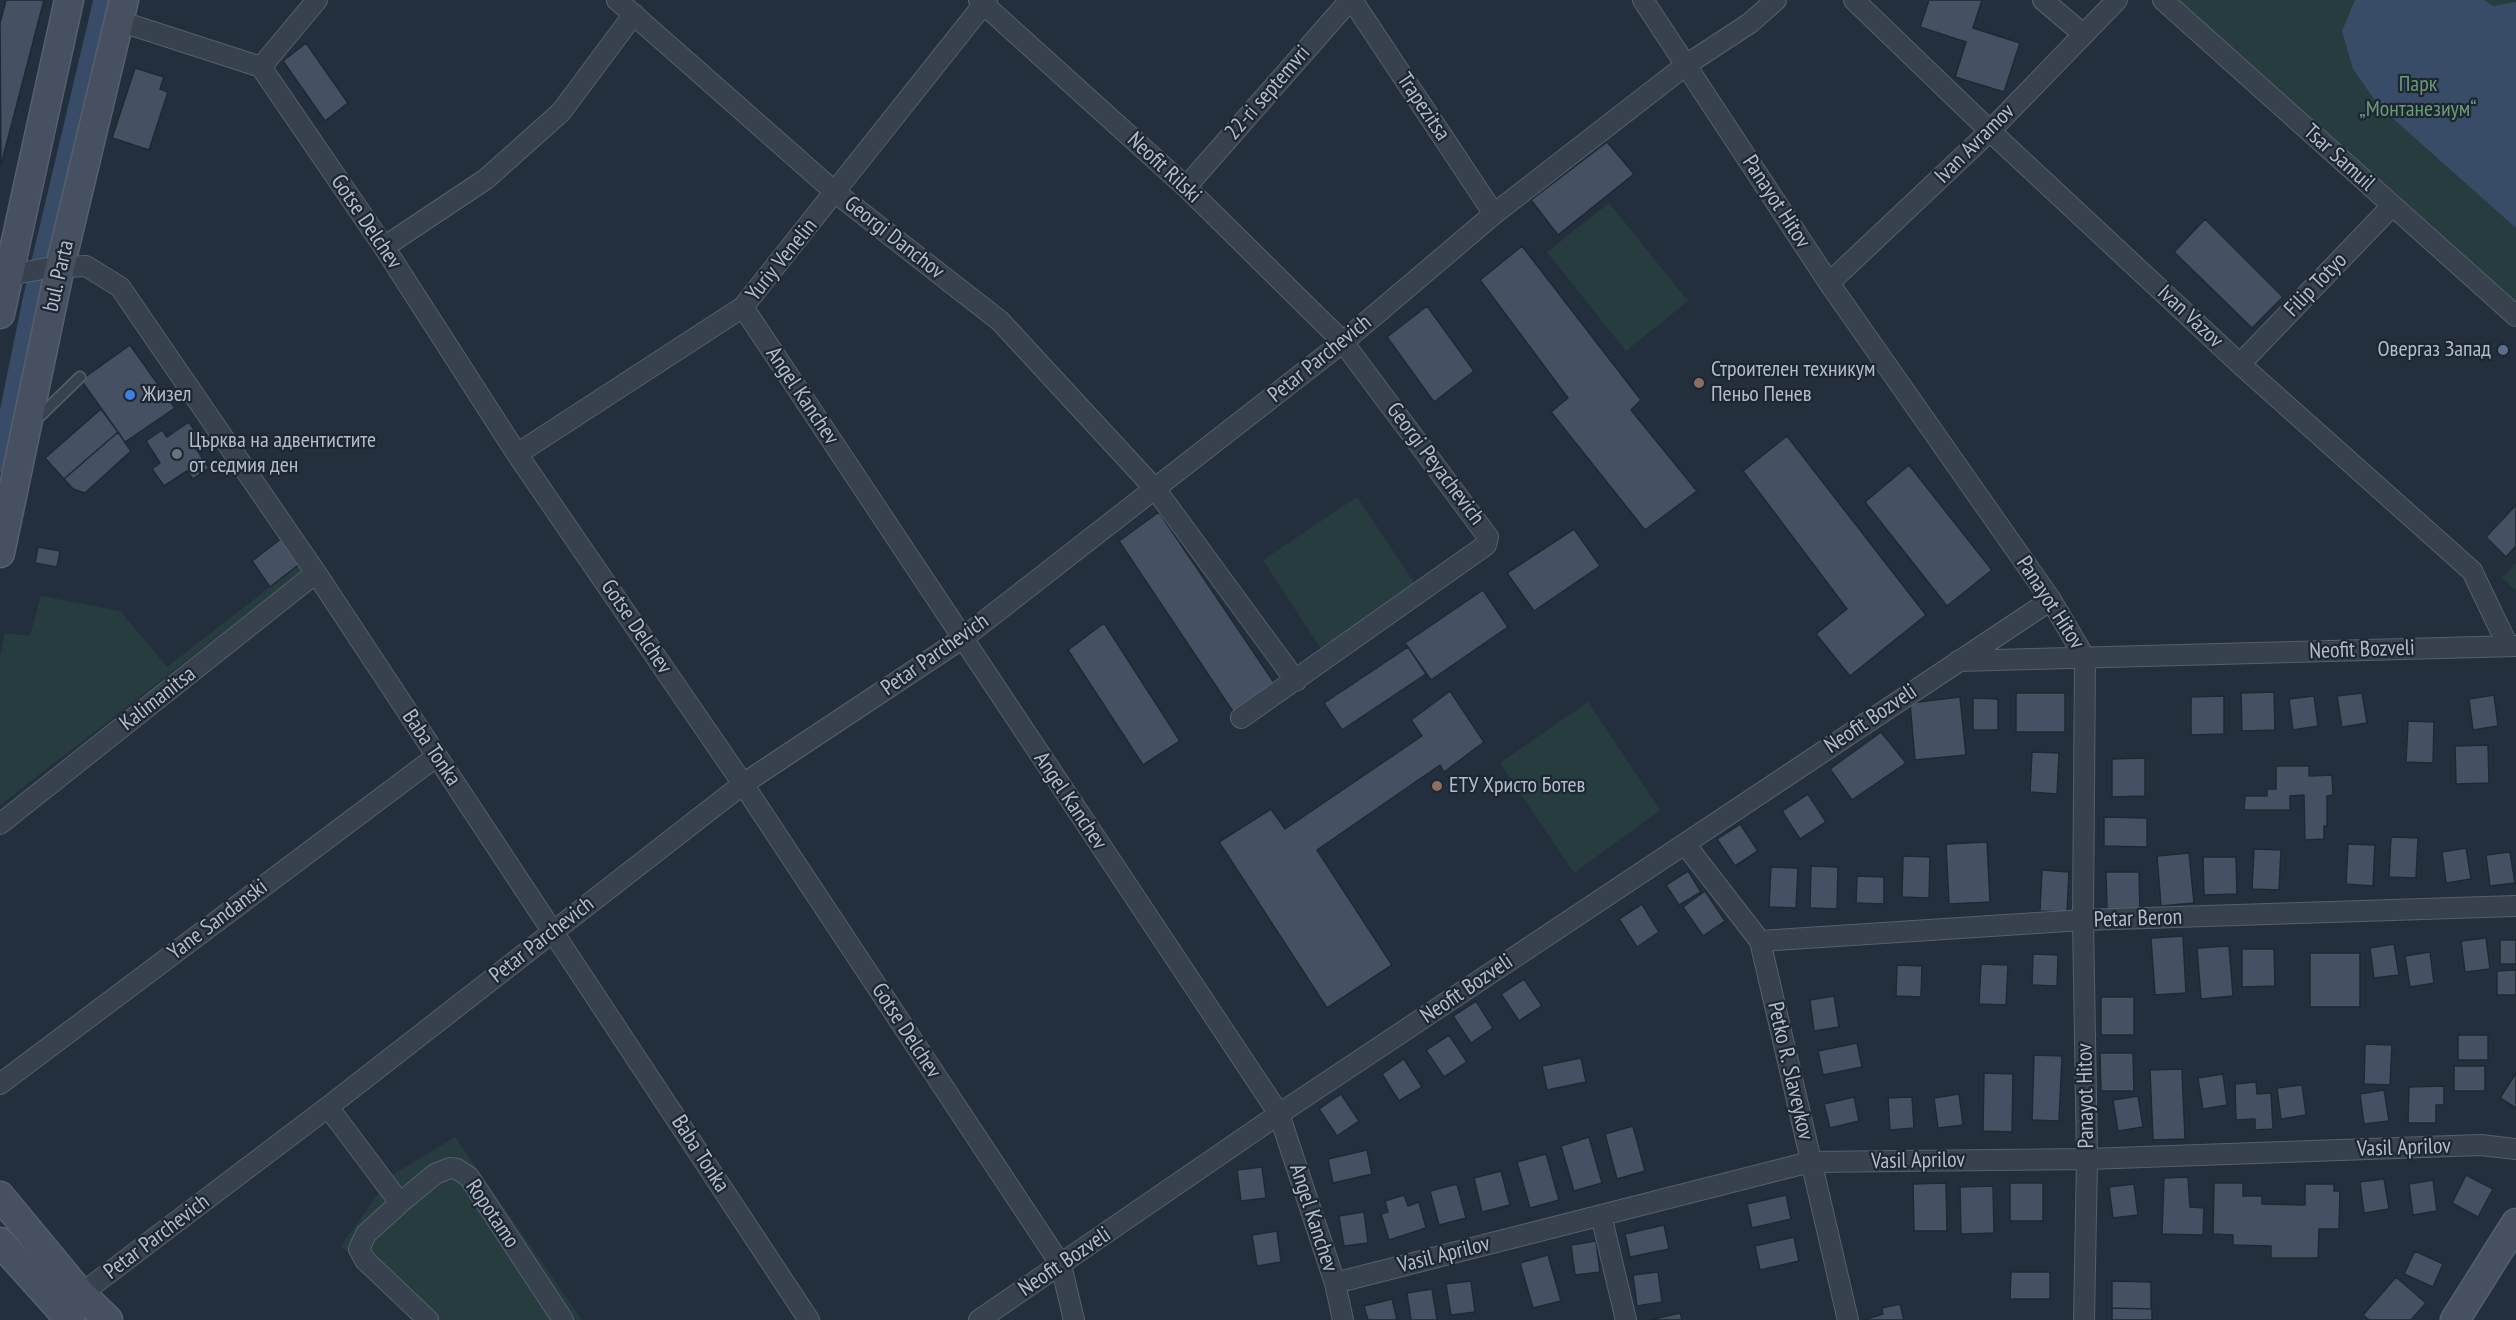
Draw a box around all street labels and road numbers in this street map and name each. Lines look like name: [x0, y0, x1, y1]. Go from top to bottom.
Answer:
street label: 22-ri septemvri: [1220, 40, 1316, 146]
street label: Trapezitsa: [1391, 68, 1455, 146]
street label: Ivan Avramov: [1930, 99, 2020, 189]
street label: Tsar Samuil: [2298, 119, 2380, 197]
street label: Neofit Rilski: [1121, 127, 1207, 209]
street label: Panayot Hitov: [1736, 151, 1816, 253]
street label: Gotse Delchev: [325, 170, 407, 274]
street label: Georgi Danchov: [839, 191, 949, 285]
street label: Yuriy Venelin: [741, 213, 823, 307]
street label: bul. Parta: [38, 238, 80, 314]
street label: Filip Totyo: [2279, 248, 2353, 322]
street label: Ivan Vazov: [2152, 280, 2228, 354]
street label: Petar Parchevich: [1263, 309, 1377, 409]
street label: Angel Kanchev: [760, 342, 844, 450]
street label: Georgi Peyachevich: [1380, 398, 1490, 530]
street label: Panayot Hitov: [2010, 552, 2090, 654]
street label: Gotse Delchev: [595, 575, 677, 679]
street label: Petar Parchevich: [876, 608, 994, 702]
street label: Neofit Bozveli: [2309, 635, 2415, 665]
street label: Kalimanitsa: [115, 661, 201, 737]
street label: Neofit Bozveli: [1820, 679, 1922, 759]
street label: Baba Tonka: [396, 705, 466, 791]
street label: Angel Kanchev: [1028, 747, 1112, 855]
street label: Yane Sandanski: [163, 874, 273, 966]
street label: Petar Parchevich: [485, 891, 599, 989]
street label: Petar Beron: [2093, 904, 2183, 934]
street label: Neofit Bozveli: [1416, 949, 1518, 1029]
street label: Gotse Delchev: [865, 978, 947, 1084]
street label: Petko R. Slaveykov: [1761, 999, 1819, 1143]
street label: Panayot Hitov: [2072, 1043, 2100, 1149]
street label: Baba Tonka: [665, 1111, 735, 1197]
street label: Vasil Aprilov: [2357, 1133, 2451, 1163]
street label: Vasil Aprilov: [1871, 1147, 1965, 1175]
street label: Angel Kanchev: [1283, 1161, 1343, 1275]
street label: Ropotamo: [460, 1175, 524, 1253]
street label: Petar Parchevich: [99, 1189, 215, 1285]
street label: Neofit Bozveli: [1014, 1222, 1116, 1302]
street label: Vasil Aprilov: [1395, 1231, 1493, 1279]

